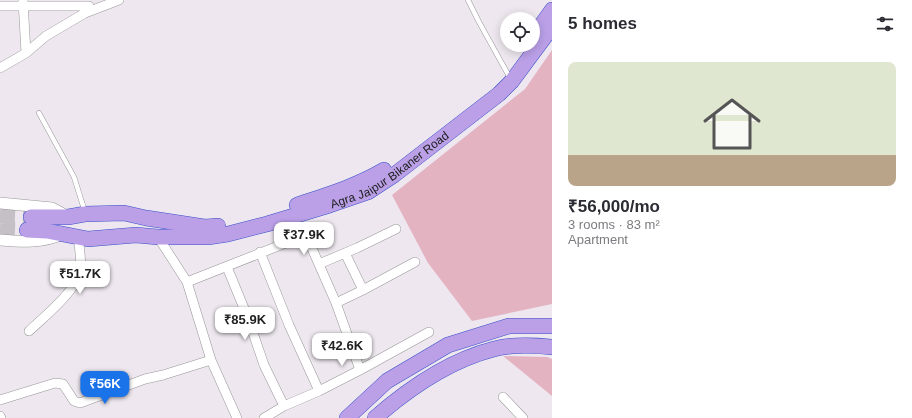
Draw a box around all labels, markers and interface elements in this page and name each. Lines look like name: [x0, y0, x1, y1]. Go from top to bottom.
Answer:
map controls: [500, 12, 540, 52]
button: locate: [500, 12, 540, 52]
icon: filters: [874, 13, 896, 35]
text: 5 homes: [568, 14, 637, 33]
icon: home: [696, 88, 768, 160]
street label: Agra Jaipur Bikaner Road: [329, 128, 452, 211]
text: ₹56,000/mo: [568, 197, 660, 216]
text: 3 rooms · 83 m²: [568, 217, 660, 232]
pin: ₹37.9K: [271, 222, 337, 256]
text: ₹37.9K: [283, 227, 325, 242]
text: Apartment: [568, 232, 628, 247]
pin: ₹51.7K: [47, 261, 113, 295]
text: ₹51.7K: [59, 266, 101, 281]
pin: ₹85.9K: [212, 307, 278, 341]
text: ₹85.9K: [224, 312, 266, 327]
pin: ₹42.6K: [309, 333, 375, 367]
text: ₹42.6K: [321, 338, 363, 353]
pin: ₹56K: [81, 371, 129, 405]
text: ₹56K: [89, 376, 121, 391]

